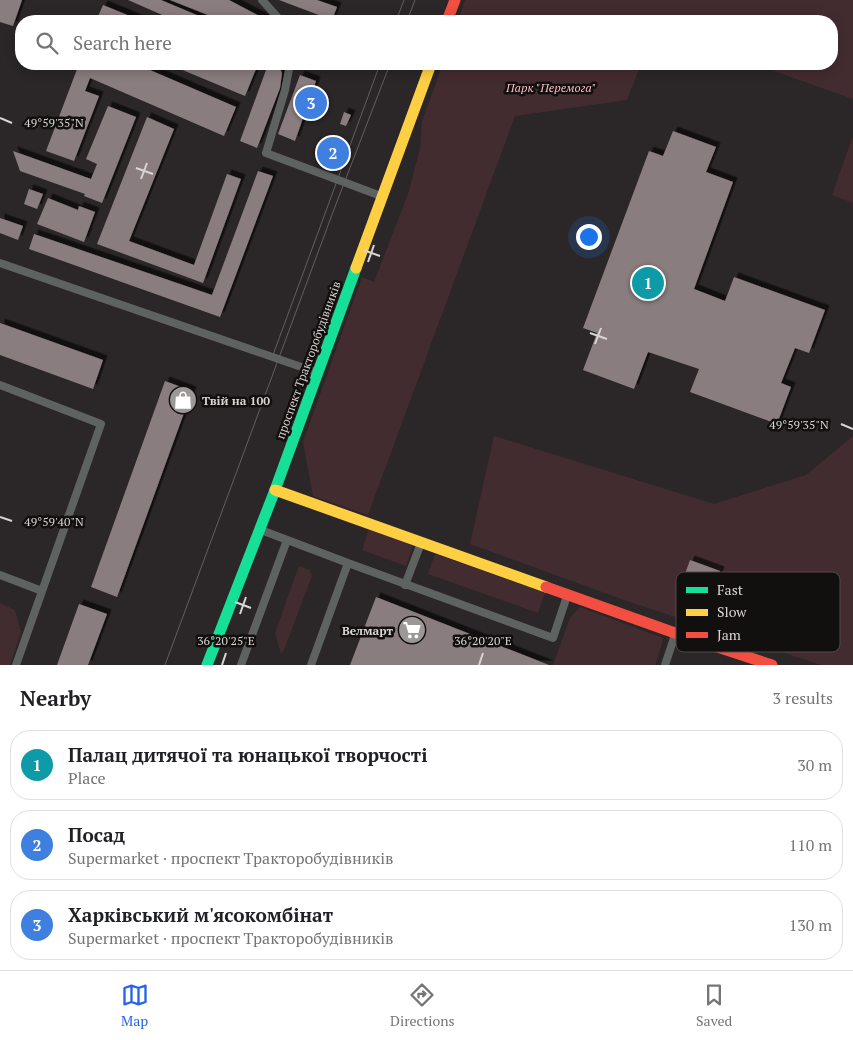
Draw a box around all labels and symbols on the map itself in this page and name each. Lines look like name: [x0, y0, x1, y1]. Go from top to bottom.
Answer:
park label: Парк "Перемога": [505, 80, 596, 95]
pin: 3: [295, 84, 327, 122]
text: 49°59'35"N: [24, 115, 84, 130]
pin: 2: [317, 134, 349, 172]
your location: [576, 224, 602, 250]
pin: 1: [632, 264, 664, 302]
street label: проспект Тракторобудівників: [272, 279, 344, 441]
shop icon: Твій на 100: [168, 385, 198, 415]
place label: Твій на 100: [202, 393, 270, 408]
text: 49°59'35"N: [769, 417, 829, 432]
text: 49°59'40"N: [24, 514, 84, 529]
legend: [676, 572, 840, 652]
text: Fast: [717, 580, 744, 599]
text: Slow: [717, 602, 747, 621]
supermarket icon: Велмарт: [397, 615, 427, 645]
place label: Велмарт: [342, 623, 393, 638]
text: Jam: [717, 625, 741, 644]
text: 36°20'25"E: [197, 633, 255, 648]
text: 36°20'20"E: [454, 633, 512, 648]

